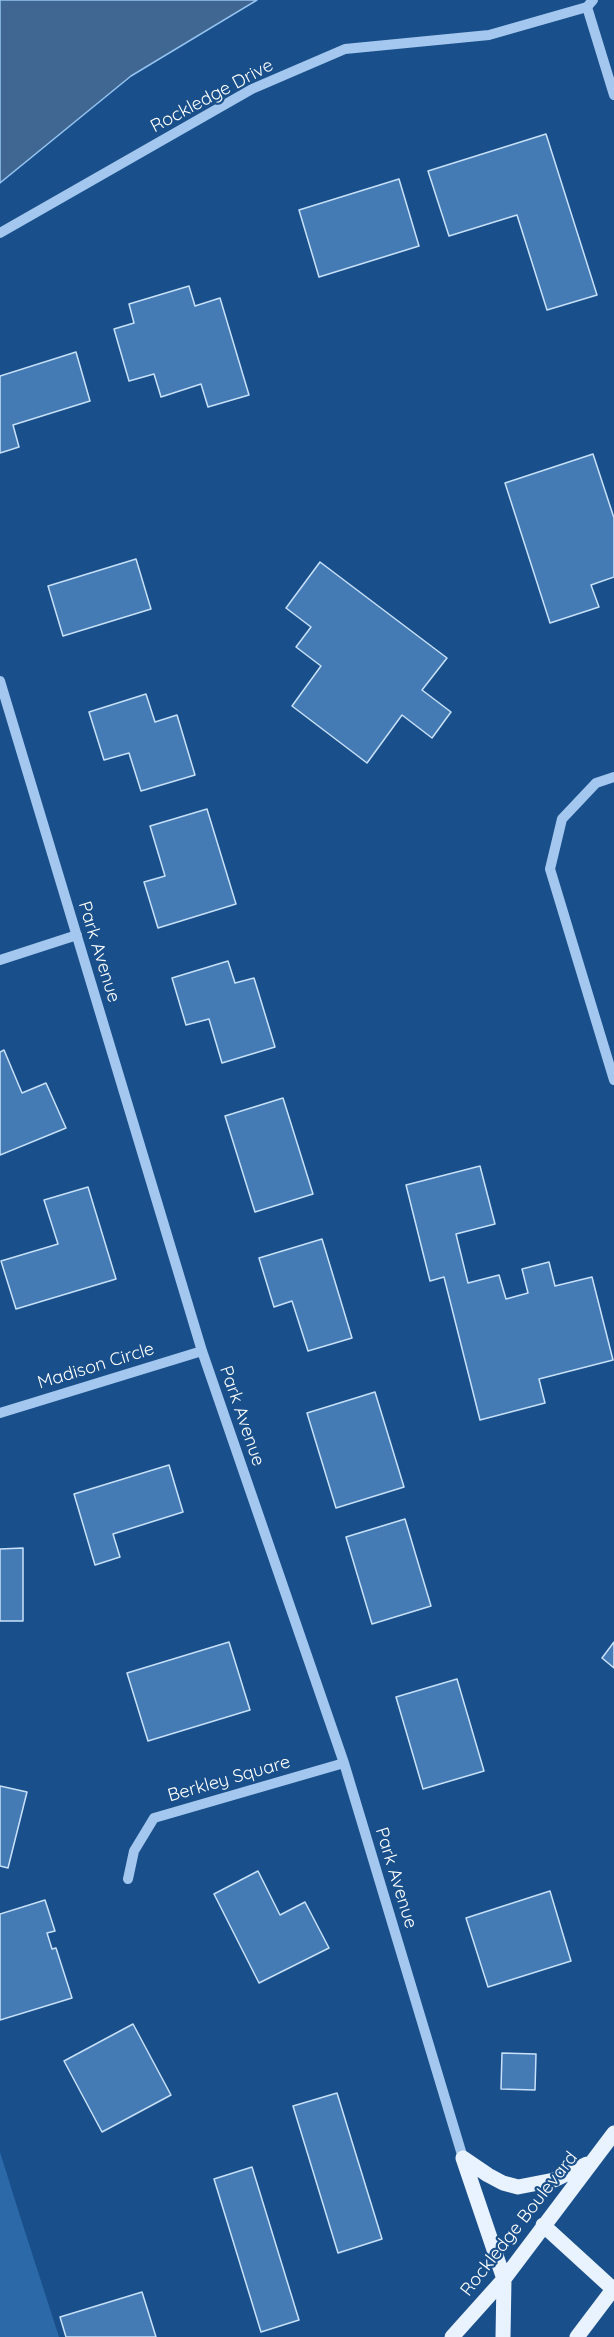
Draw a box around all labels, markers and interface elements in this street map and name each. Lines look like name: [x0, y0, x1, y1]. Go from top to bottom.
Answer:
street label: Rockledge Drive: [147, 55, 277, 137]
street label: Park Avenue: [73, 899, 125, 1005]
street label: Madison Circle: [35, 1338, 157, 1394]
street label: Park Avenue: [215, 1363, 269, 1469]
street label: Berkley Square: [165, 1751, 293, 1807]
street label: Park Avenue: [370, 1825, 422, 1931]
street label: Rockledge Boulevard: [456, 2147, 582, 2301]

